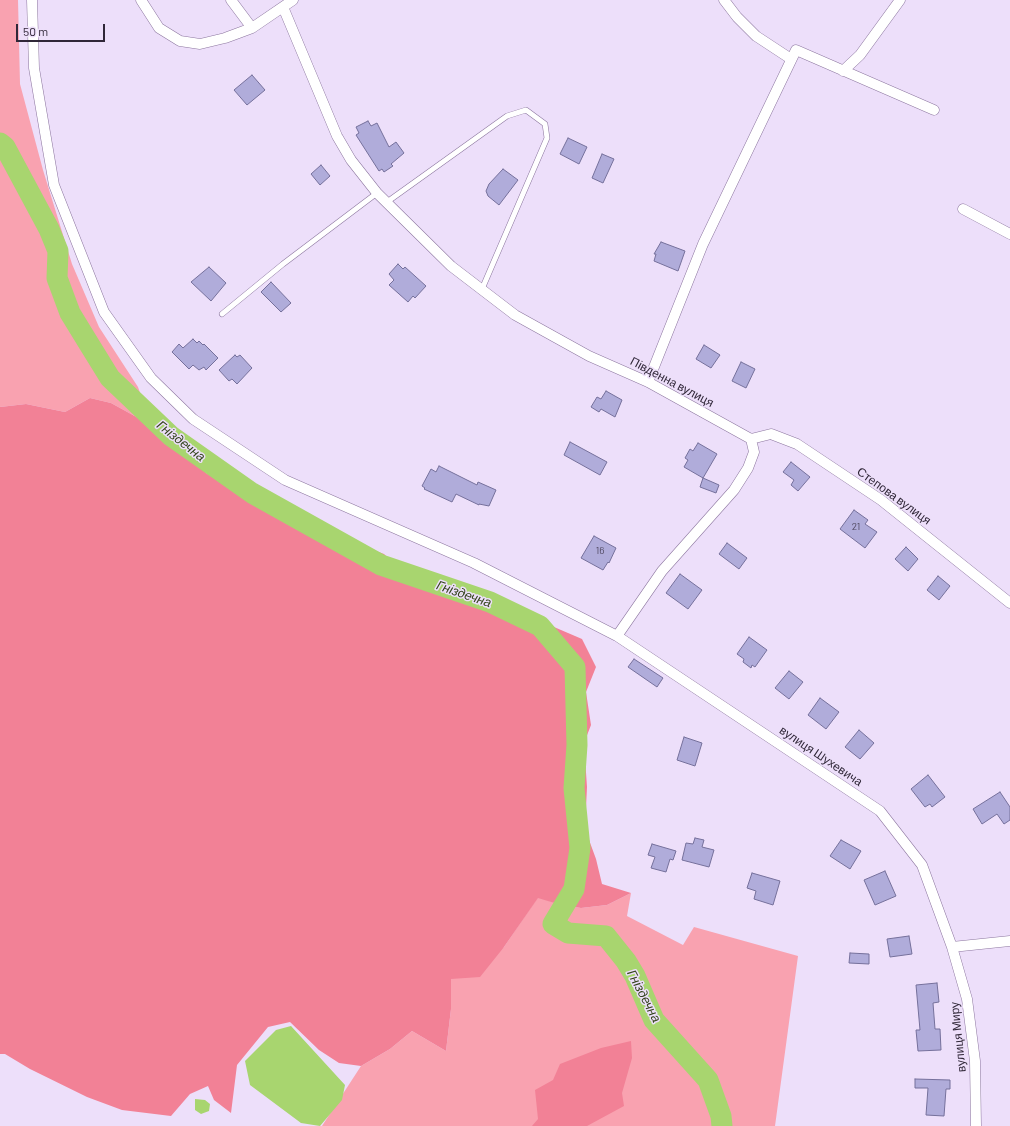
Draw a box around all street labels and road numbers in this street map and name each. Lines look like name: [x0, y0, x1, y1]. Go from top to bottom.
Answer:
street label: Південна вулиця: [628, 354, 716, 410]
street label: Степова вулиця: [854, 464, 934, 528]
street label: вулиця Шухевича: [777, 723, 865, 789]
street label: вулиця Миру: [947, 1001, 969, 1073]

